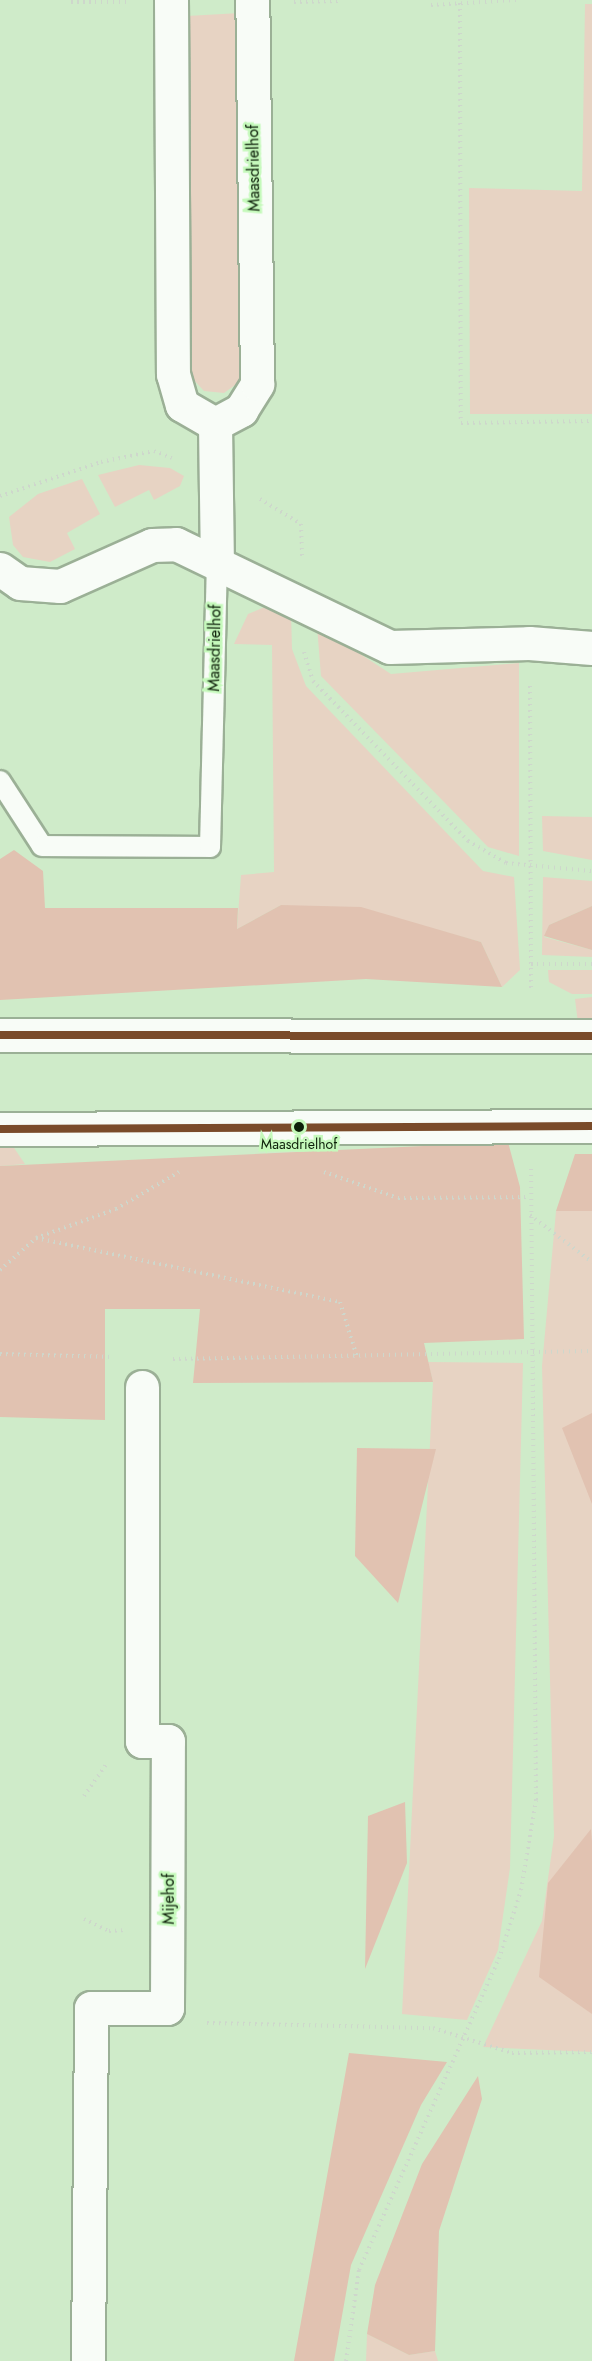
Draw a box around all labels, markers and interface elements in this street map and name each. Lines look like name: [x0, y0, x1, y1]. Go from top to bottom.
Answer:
street label: Maasdrielhof: [244, 124, 264, 212]
street label: Maasdrielhof: [205, 604, 225, 692]
marker: Maasdrielhof: [293, 1121, 305, 1133]
place label: Maasdrielhof: [261, 1136, 337, 1152]
street label: Mijehof: [159, 1873, 179, 1925]

